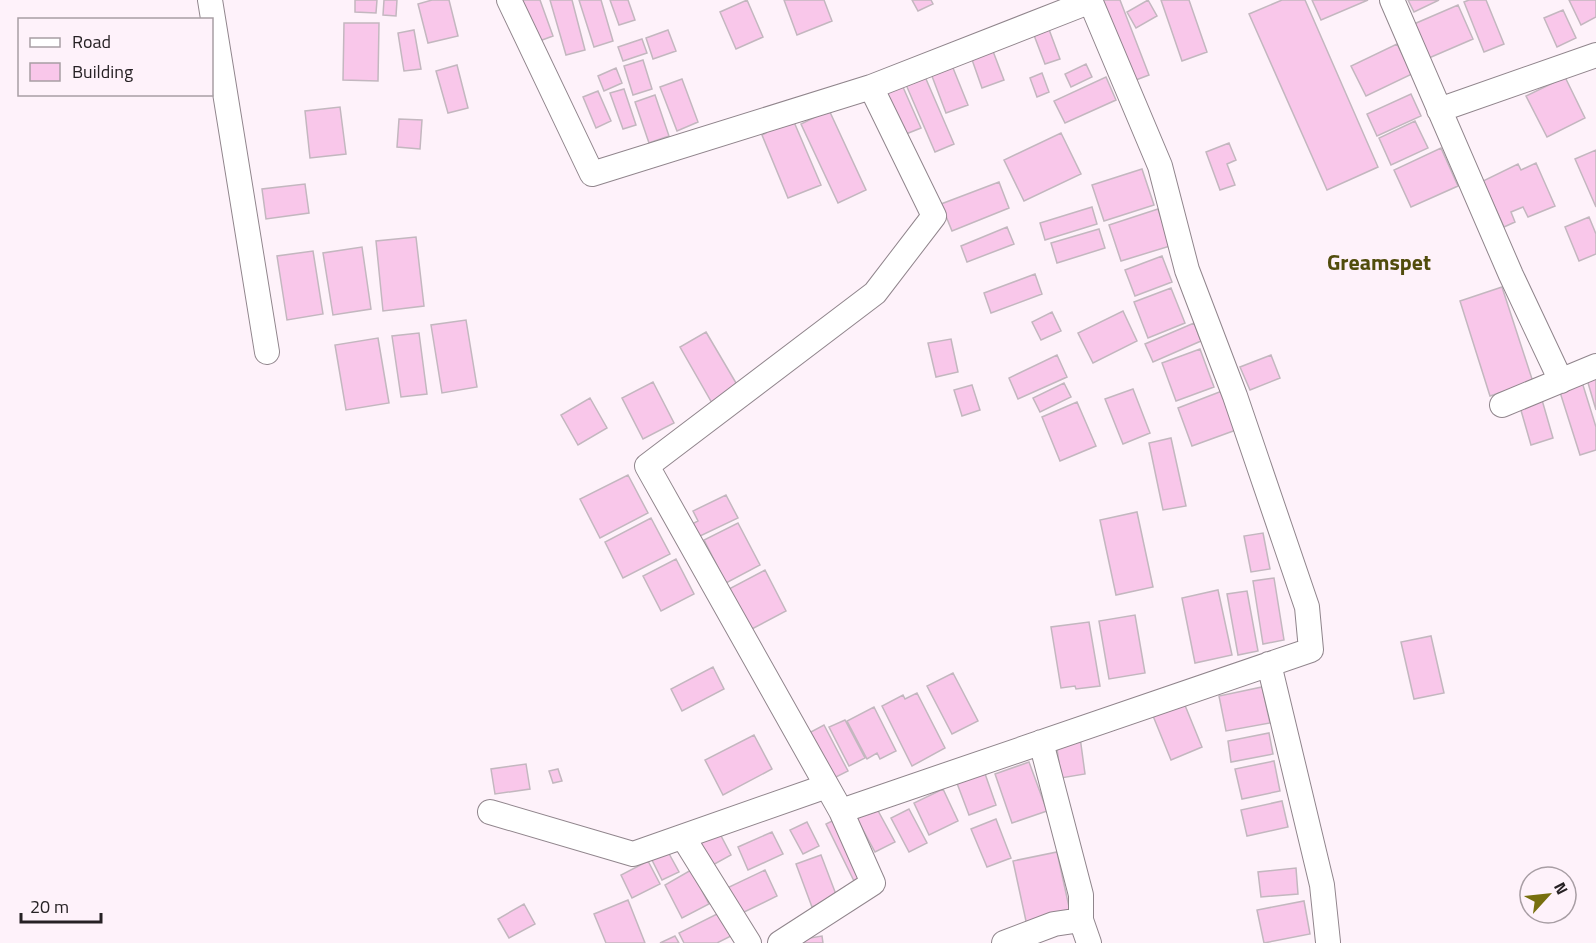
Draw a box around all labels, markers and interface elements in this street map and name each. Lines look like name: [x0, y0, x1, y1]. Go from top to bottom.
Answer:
legend: [18, 18, 213, 96]
text: Road: [72, 28, 111, 55]
text: Building: [72, 58, 133, 85]
district label: Greamspet: [1327, 245, 1431, 279]
north arrow: [1518, 865, 1578, 925]
text: N: [1548, 878, 1575, 899]
scale bar: [21, 886, 100, 924]
text: 20 m: [30, 893, 69, 920]

